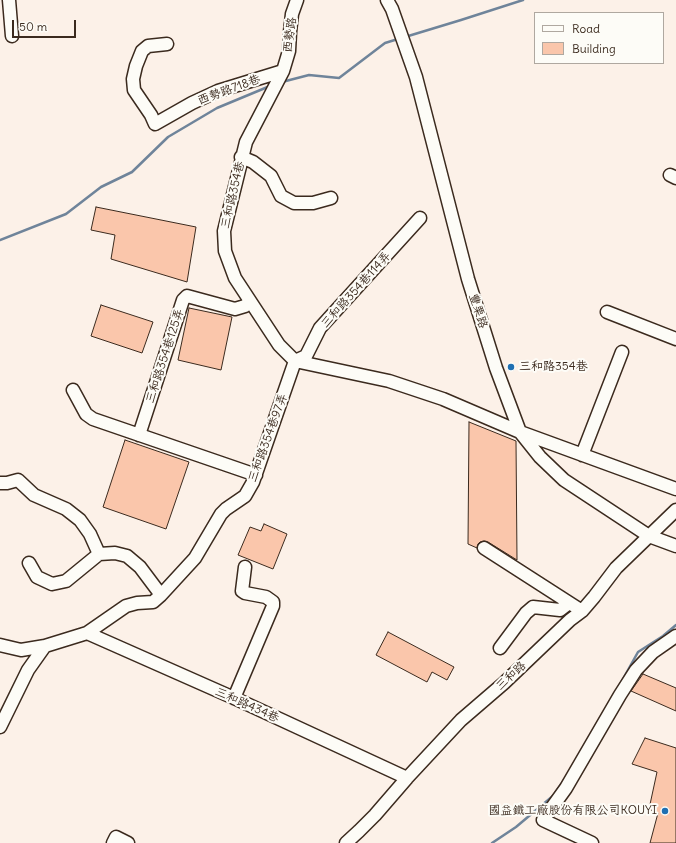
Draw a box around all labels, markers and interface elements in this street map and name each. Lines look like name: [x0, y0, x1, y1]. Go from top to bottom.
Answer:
scale bar: [14, 12, 78, 38]
legend: [534, 12, 664, 64]
street label: 西勢路: [280, 16, 300, 54]
text: 50 m: [19, 19, 47, 34]
text: Road: [572, 21, 600, 36]
text: Building: [572, 41, 616, 56]
street label: 西勢路718巷: [196, 72, 262, 108]
street label: 三和路354巷: [218, 160, 248, 230]
street label: 三和路354巷114弄: [318, 249, 394, 331]
street label: 豐栗路: [466, 292, 490, 330]
street label: 三和路354巷125弄: [143, 307, 187, 405]
place label: 三和路354巷: [519, 360, 588, 374]
marker: 三和路354巷: [506, 362, 516, 372]
street label: 三和路354巷97弄: [245, 392, 291, 484]
street label: 三和路: [493, 658, 529, 694]
street label: 三和路434巷: [213, 684, 281, 726]
place label: 國益鐵工廠股份有限公司KOUYI: [488, 804, 657, 818]
marker: 國益鐵工廠股份有限公司KOUYI: [660, 806, 670, 816]

